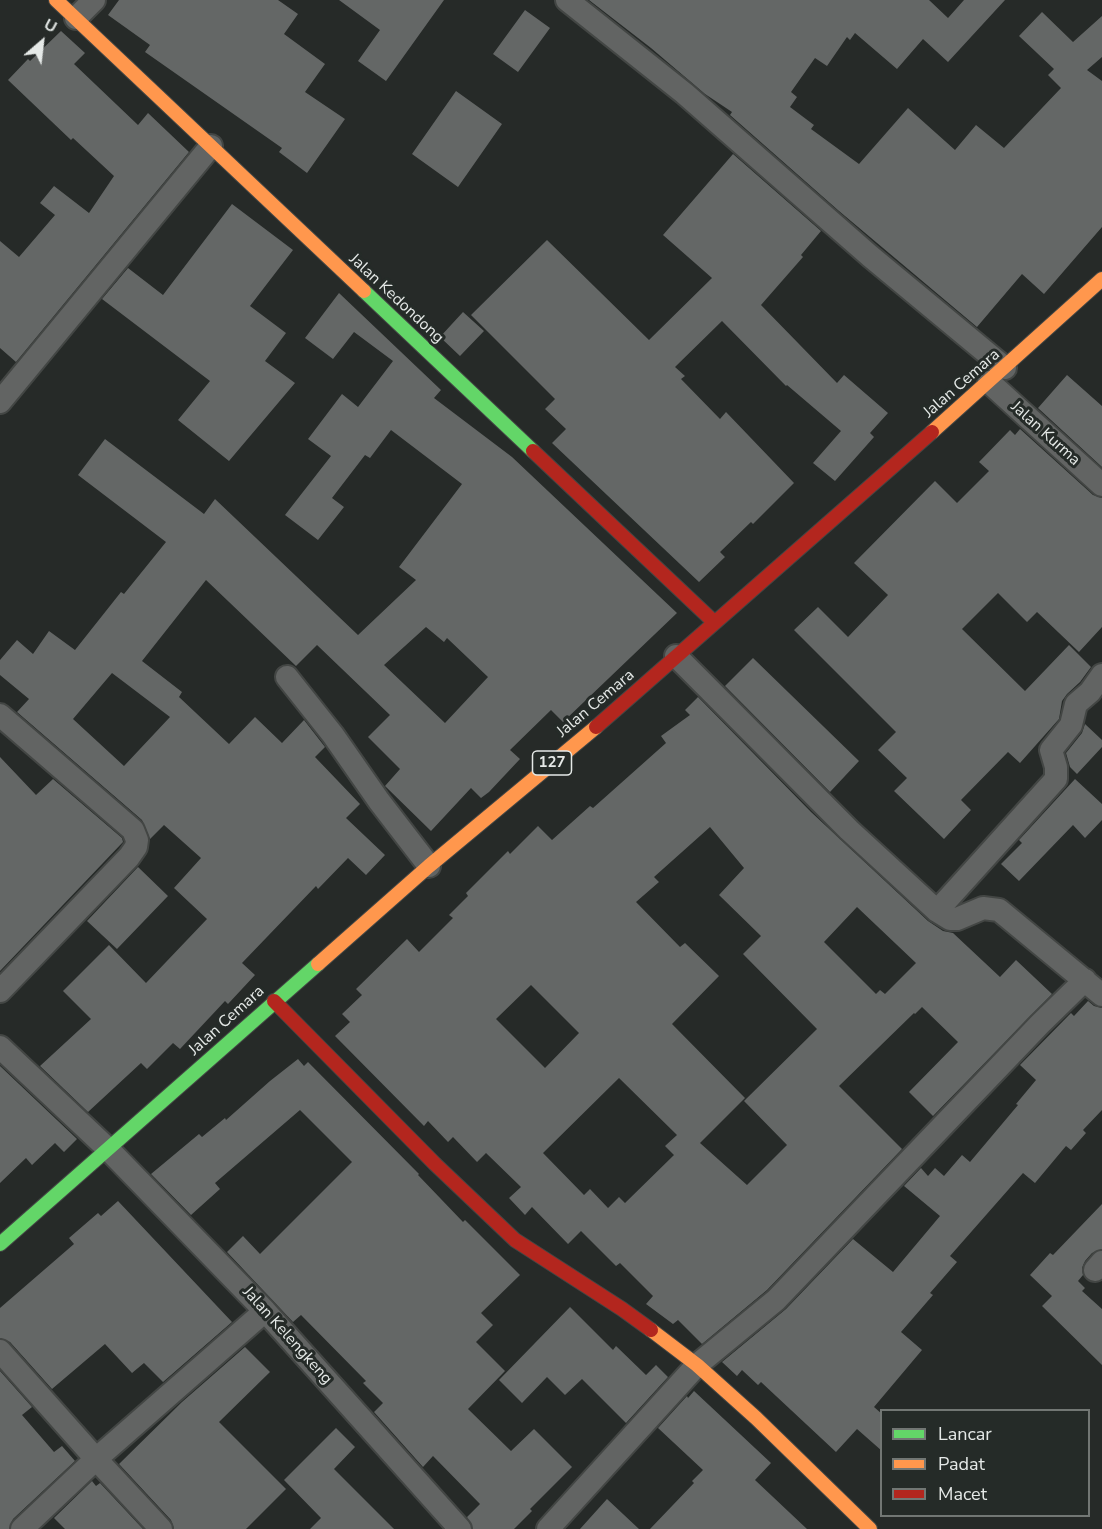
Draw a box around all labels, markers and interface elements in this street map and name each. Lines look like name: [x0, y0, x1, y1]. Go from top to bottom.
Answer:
north arrow: [12, 12, 72, 72]
text: U: [40, 14, 61, 39]
street label: Jalan Kedondong: [345, 250, 447, 348]
street label: Jalan Cemara: [920, 346, 1004, 422]
street label: Jalan Kurma: [1006, 398, 1084, 470]
street label: Jalan Cemara: [553, 666, 639, 742]
road number: 127: [532, 751, 572, 775]
street label: Jalan Cemara: [185, 982, 269, 1060]
street label: Jalan Kelengkeng: [238, 1283, 336, 1389]
legend: [880, 1409, 1090, 1517]
text: Lancar: [938, 1422, 992, 1446]
text: Padat: [938, 1452, 985, 1476]
text: Macet: [938, 1482, 987, 1506]

